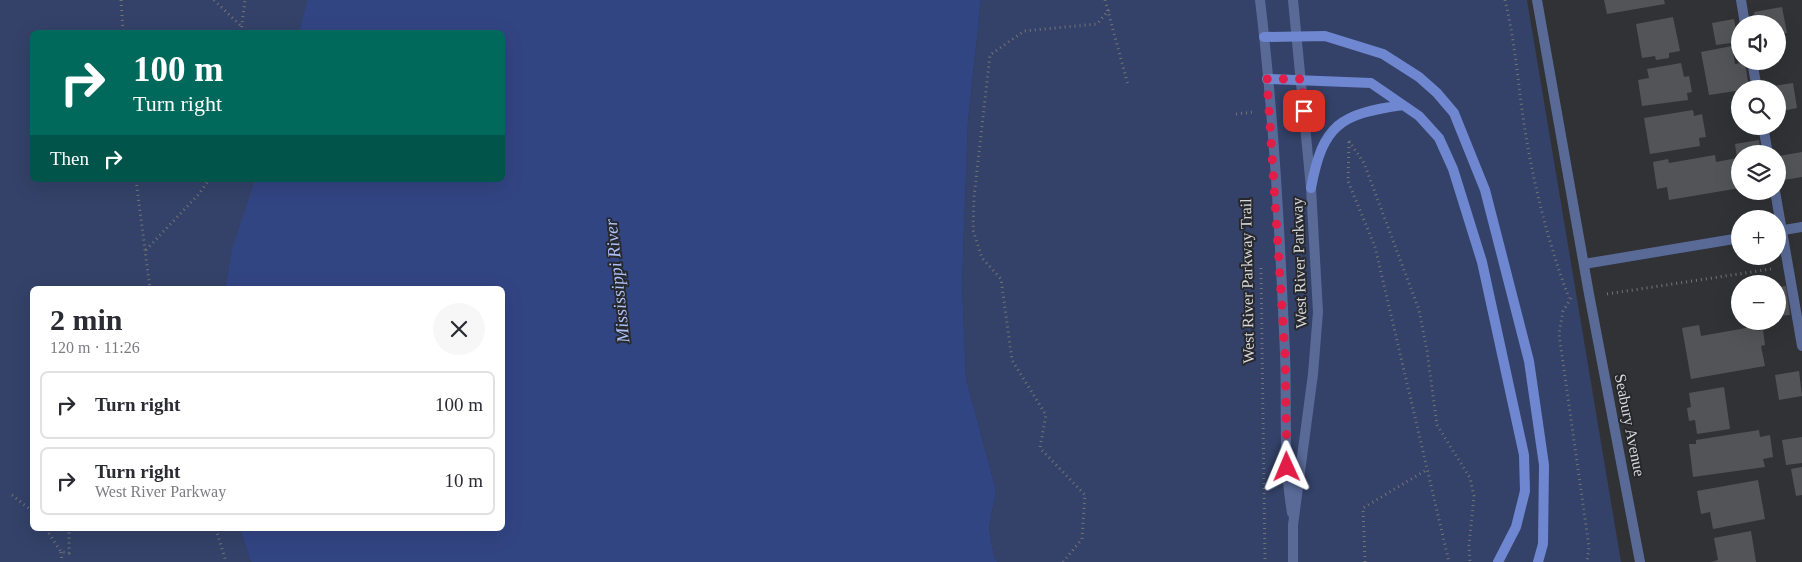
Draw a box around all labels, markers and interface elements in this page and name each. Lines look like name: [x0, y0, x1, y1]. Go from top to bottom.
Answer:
map controls: [1731, 15, 1786, 330]
button: sound: [1731, 15, 1786, 70]
icon: right: [50, 50, 115, 115]
text: 100 m: [133, 50, 223, 89]
button: search: [1731, 80, 1786, 135]
pin: [1283, 90, 1325, 132]
text: Turn right: [133, 91, 222, 116]
icon: arrive: [1290, 97, 1318, 125]
icon: right: [99, 145, 127, 173]
button: layers: [1731, 145, 1786, 200]
text: Then: [50, 148, 89, 169]
street label: West River Parkway: [1288, 197, 1311, 329]
street label: West River Parkway Trail: [1237, 198, 1258, 364]
button: +: [1731, 210, 1786, 265]
water label: Mississippi River: [600, 217, 634, 345]
button: −: [1731, 275, 1786, 330]
text: 2 min: [50, 303, 123, 336]
button: close: [433, 303, 485, 355]
text: 120 m · 11:26: [50, 339, 140, 356]
street label: Seabury Avenue: [1611, 372, 1648, 478]
icon: right: [52, 391, 80, 419]
text: Turn right: [95, 394, 180, 415]
text: 100 m: [435, 394, 483, 415]
position arrow: [1260, 440, 1312, 492]
text: Turn right: [95, 461, 180, 482]
icon: right: [52, 467, 80, 495]
text: 10 m: [444, 470, 483, 491]
text: West River Parkway: [95, 483, 226, 500]

